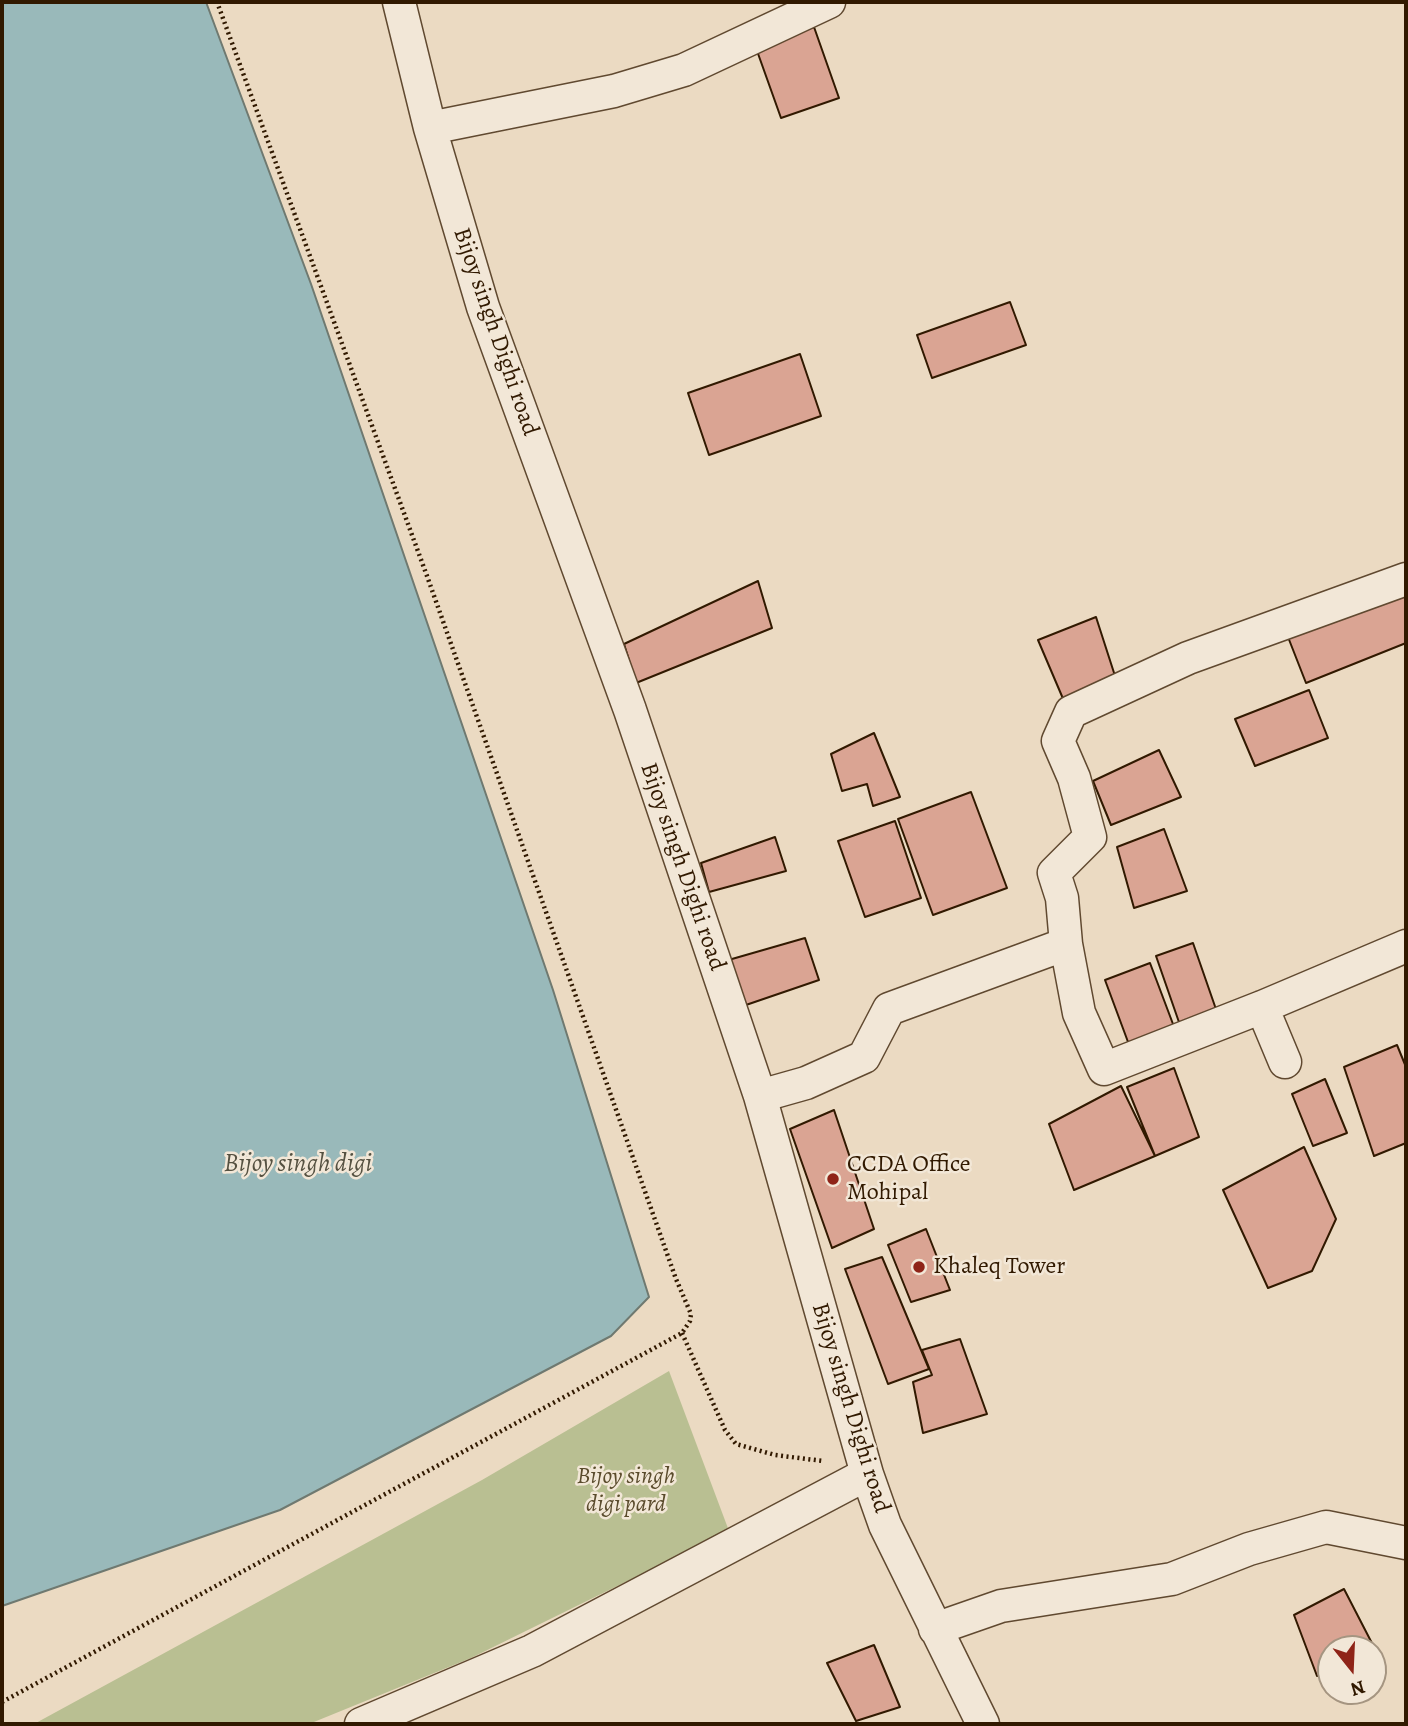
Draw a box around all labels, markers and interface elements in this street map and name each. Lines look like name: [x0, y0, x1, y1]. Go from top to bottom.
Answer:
street label: Bijoy singh Dighi road: [446, 224, 544, 440]
street label: Bijoy singh Dighi road: [633, 759, 731, 975]
water label: Bijoy singh digi: [224, 1149, 372, 1181]
place label: CCDA Office Mohipal: [847, 1151, 971, 1207]
marker: CCDA Office Mohipal: [825, 1171, 841, 1187]
place label: Khaleq Tower: [933, 1253, 1066, 1281]
marker: Khaleq Tower: [911, 1259, 927, 1275]
street label: Bijoy singh Dighi road: [804, 1300, 896, 1516]
park label: Bijoy singh digi pard: [577, 1463, 675, 1519]
north arrow: [1317, 1635, 1387, 1705]
text: N: [1347, 1674, 1368, 1703]

